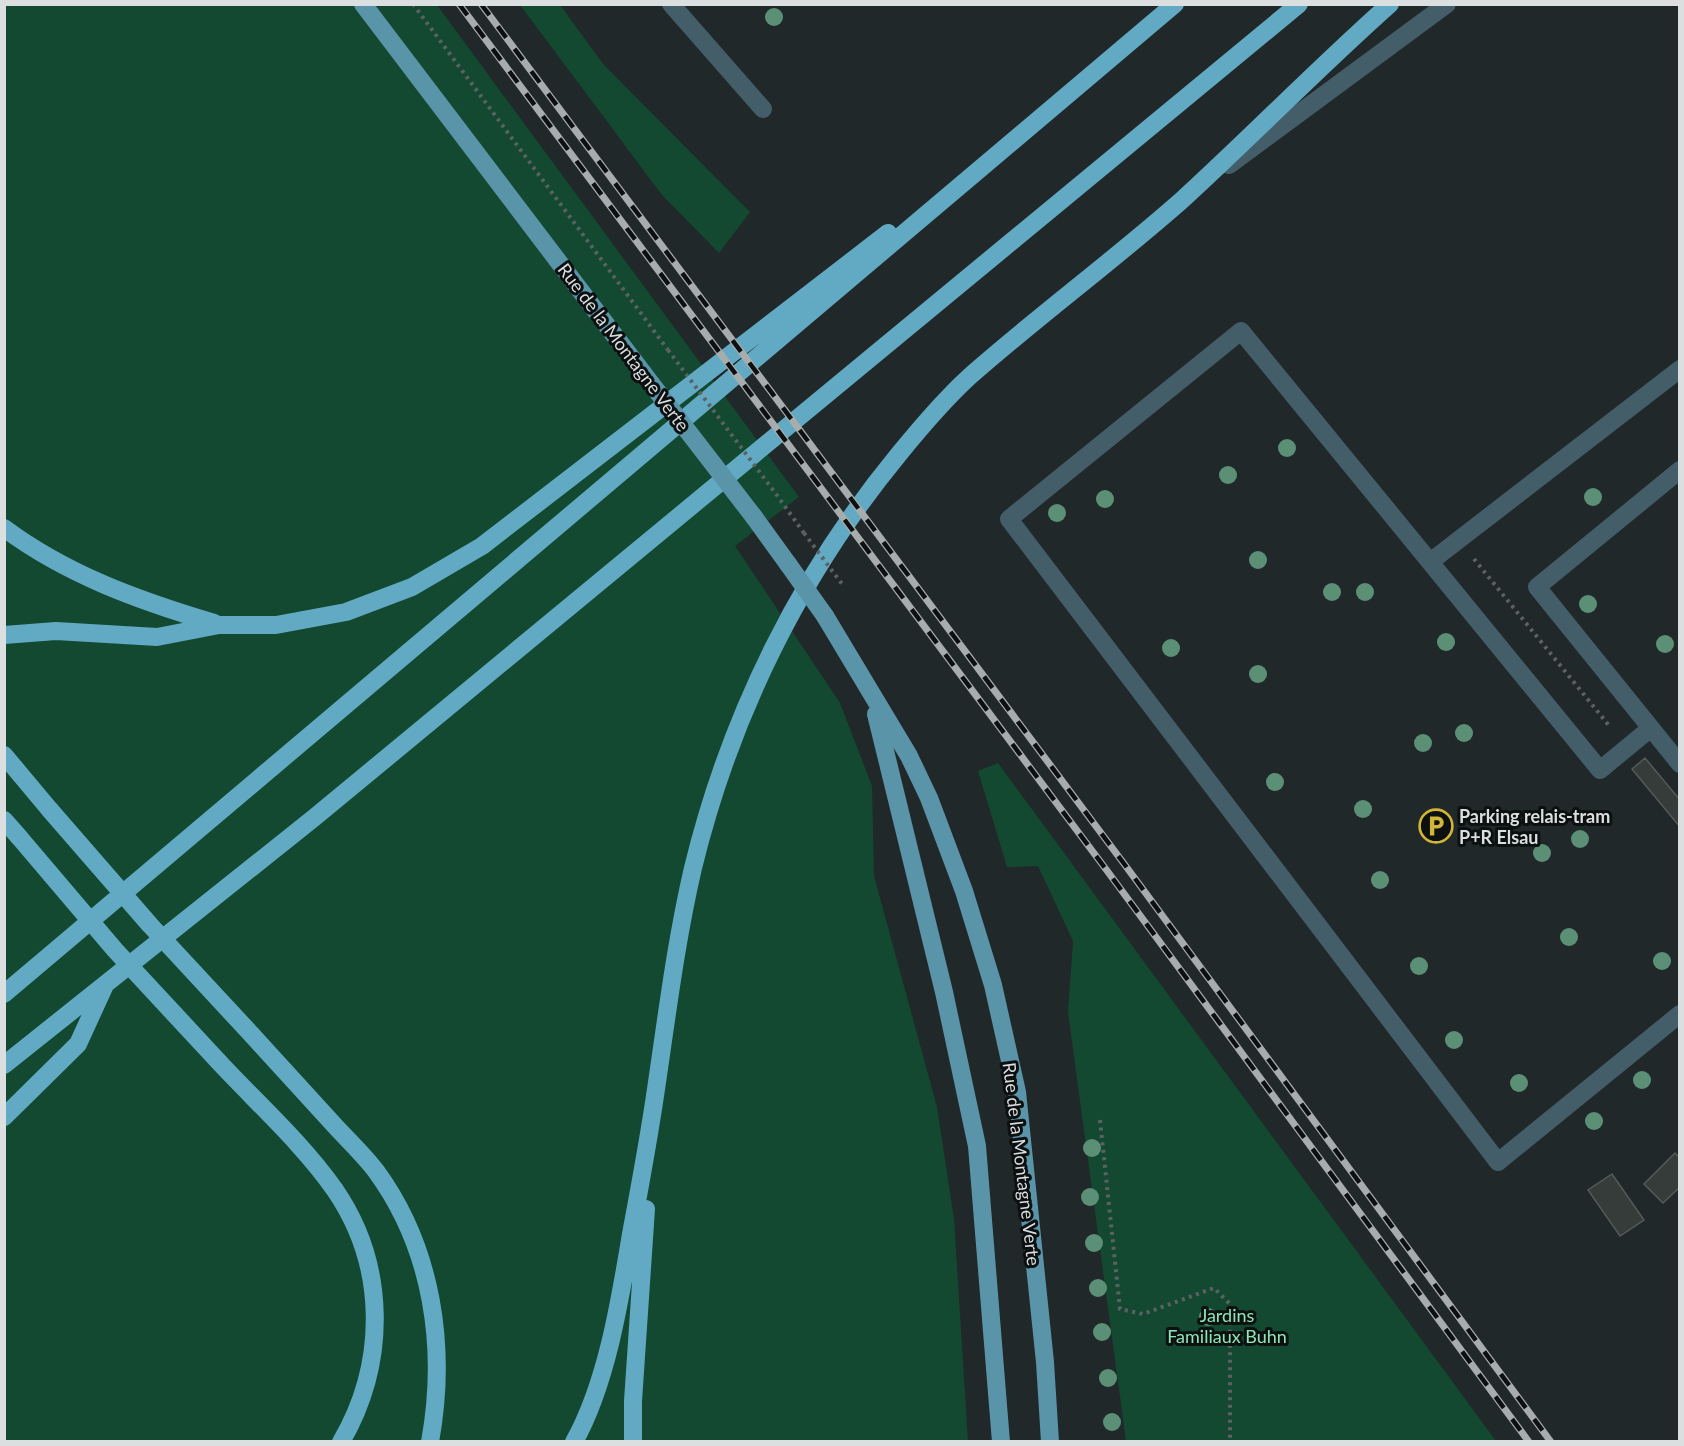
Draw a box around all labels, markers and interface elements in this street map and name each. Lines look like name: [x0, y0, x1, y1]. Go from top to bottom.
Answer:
street label: Rue de la Montagne Verte: [554, 259, 694, 435]
place label: Parking relais-tram P+R Elsau: [1459, 805, 1610, 848]
parking icon: Parking relais-tram P+R Elsau: [1418, 808, 1454, 844]
street label: Rue de la Montagne Verte: [999, 1061, 1045, 1267]
park label: Jardins Familiaux Buhn: [1167, 1304, 1287, 1347]

